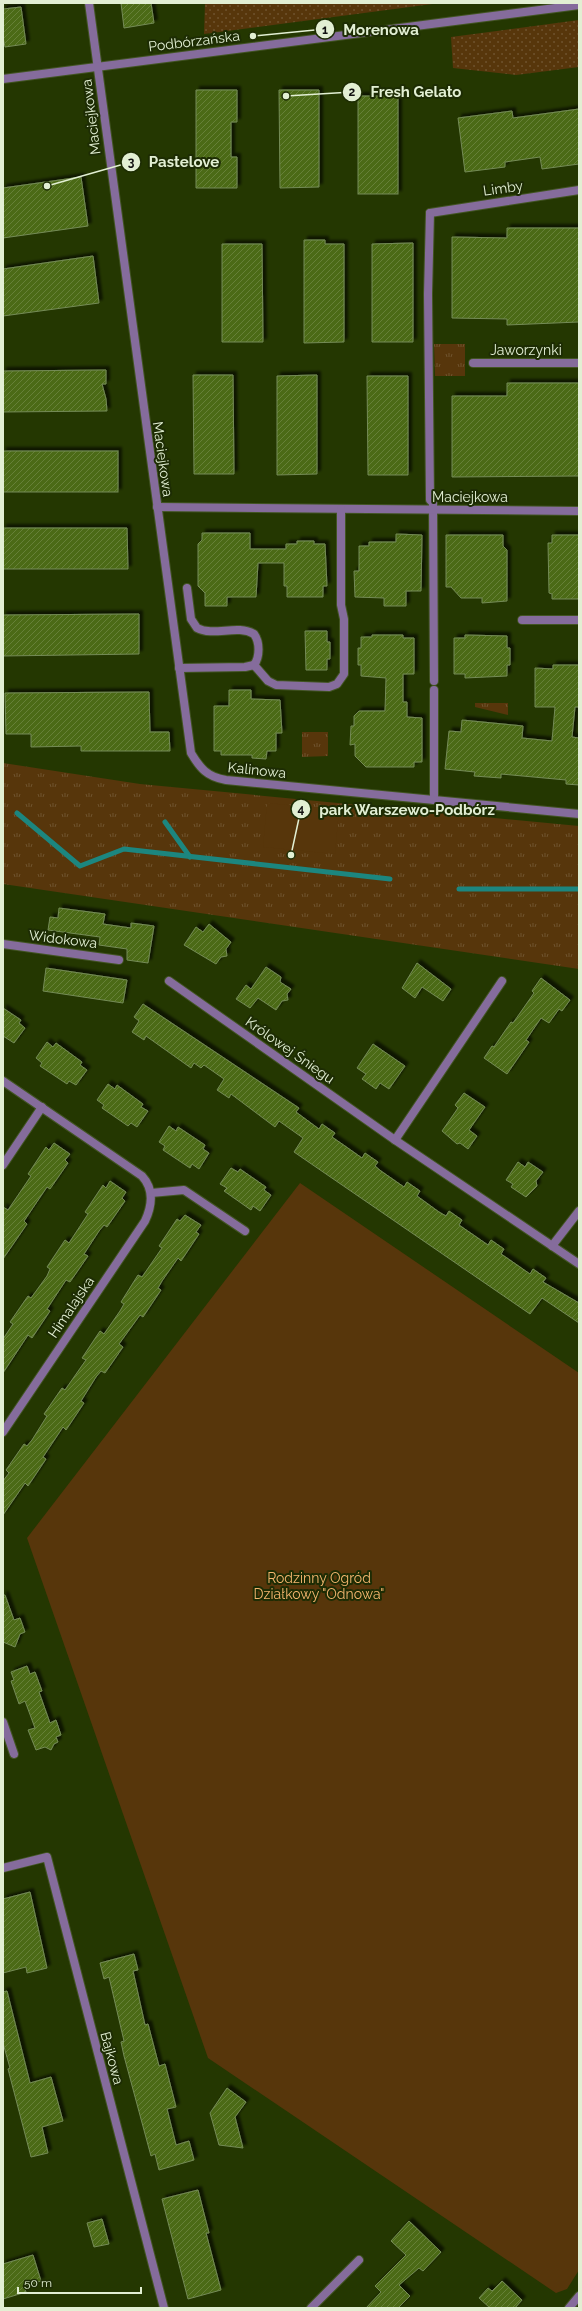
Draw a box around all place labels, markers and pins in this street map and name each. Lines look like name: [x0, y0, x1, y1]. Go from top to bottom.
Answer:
callout: Morenowa: [315, 16, 427, 43]
callout: Fresh Gelato: [342, 78, 469, 105]
callout: Pastelove: [121, 148, 227, 175]
callout: park Warszewo-Podbórz: [291, 796, 503, 823]

